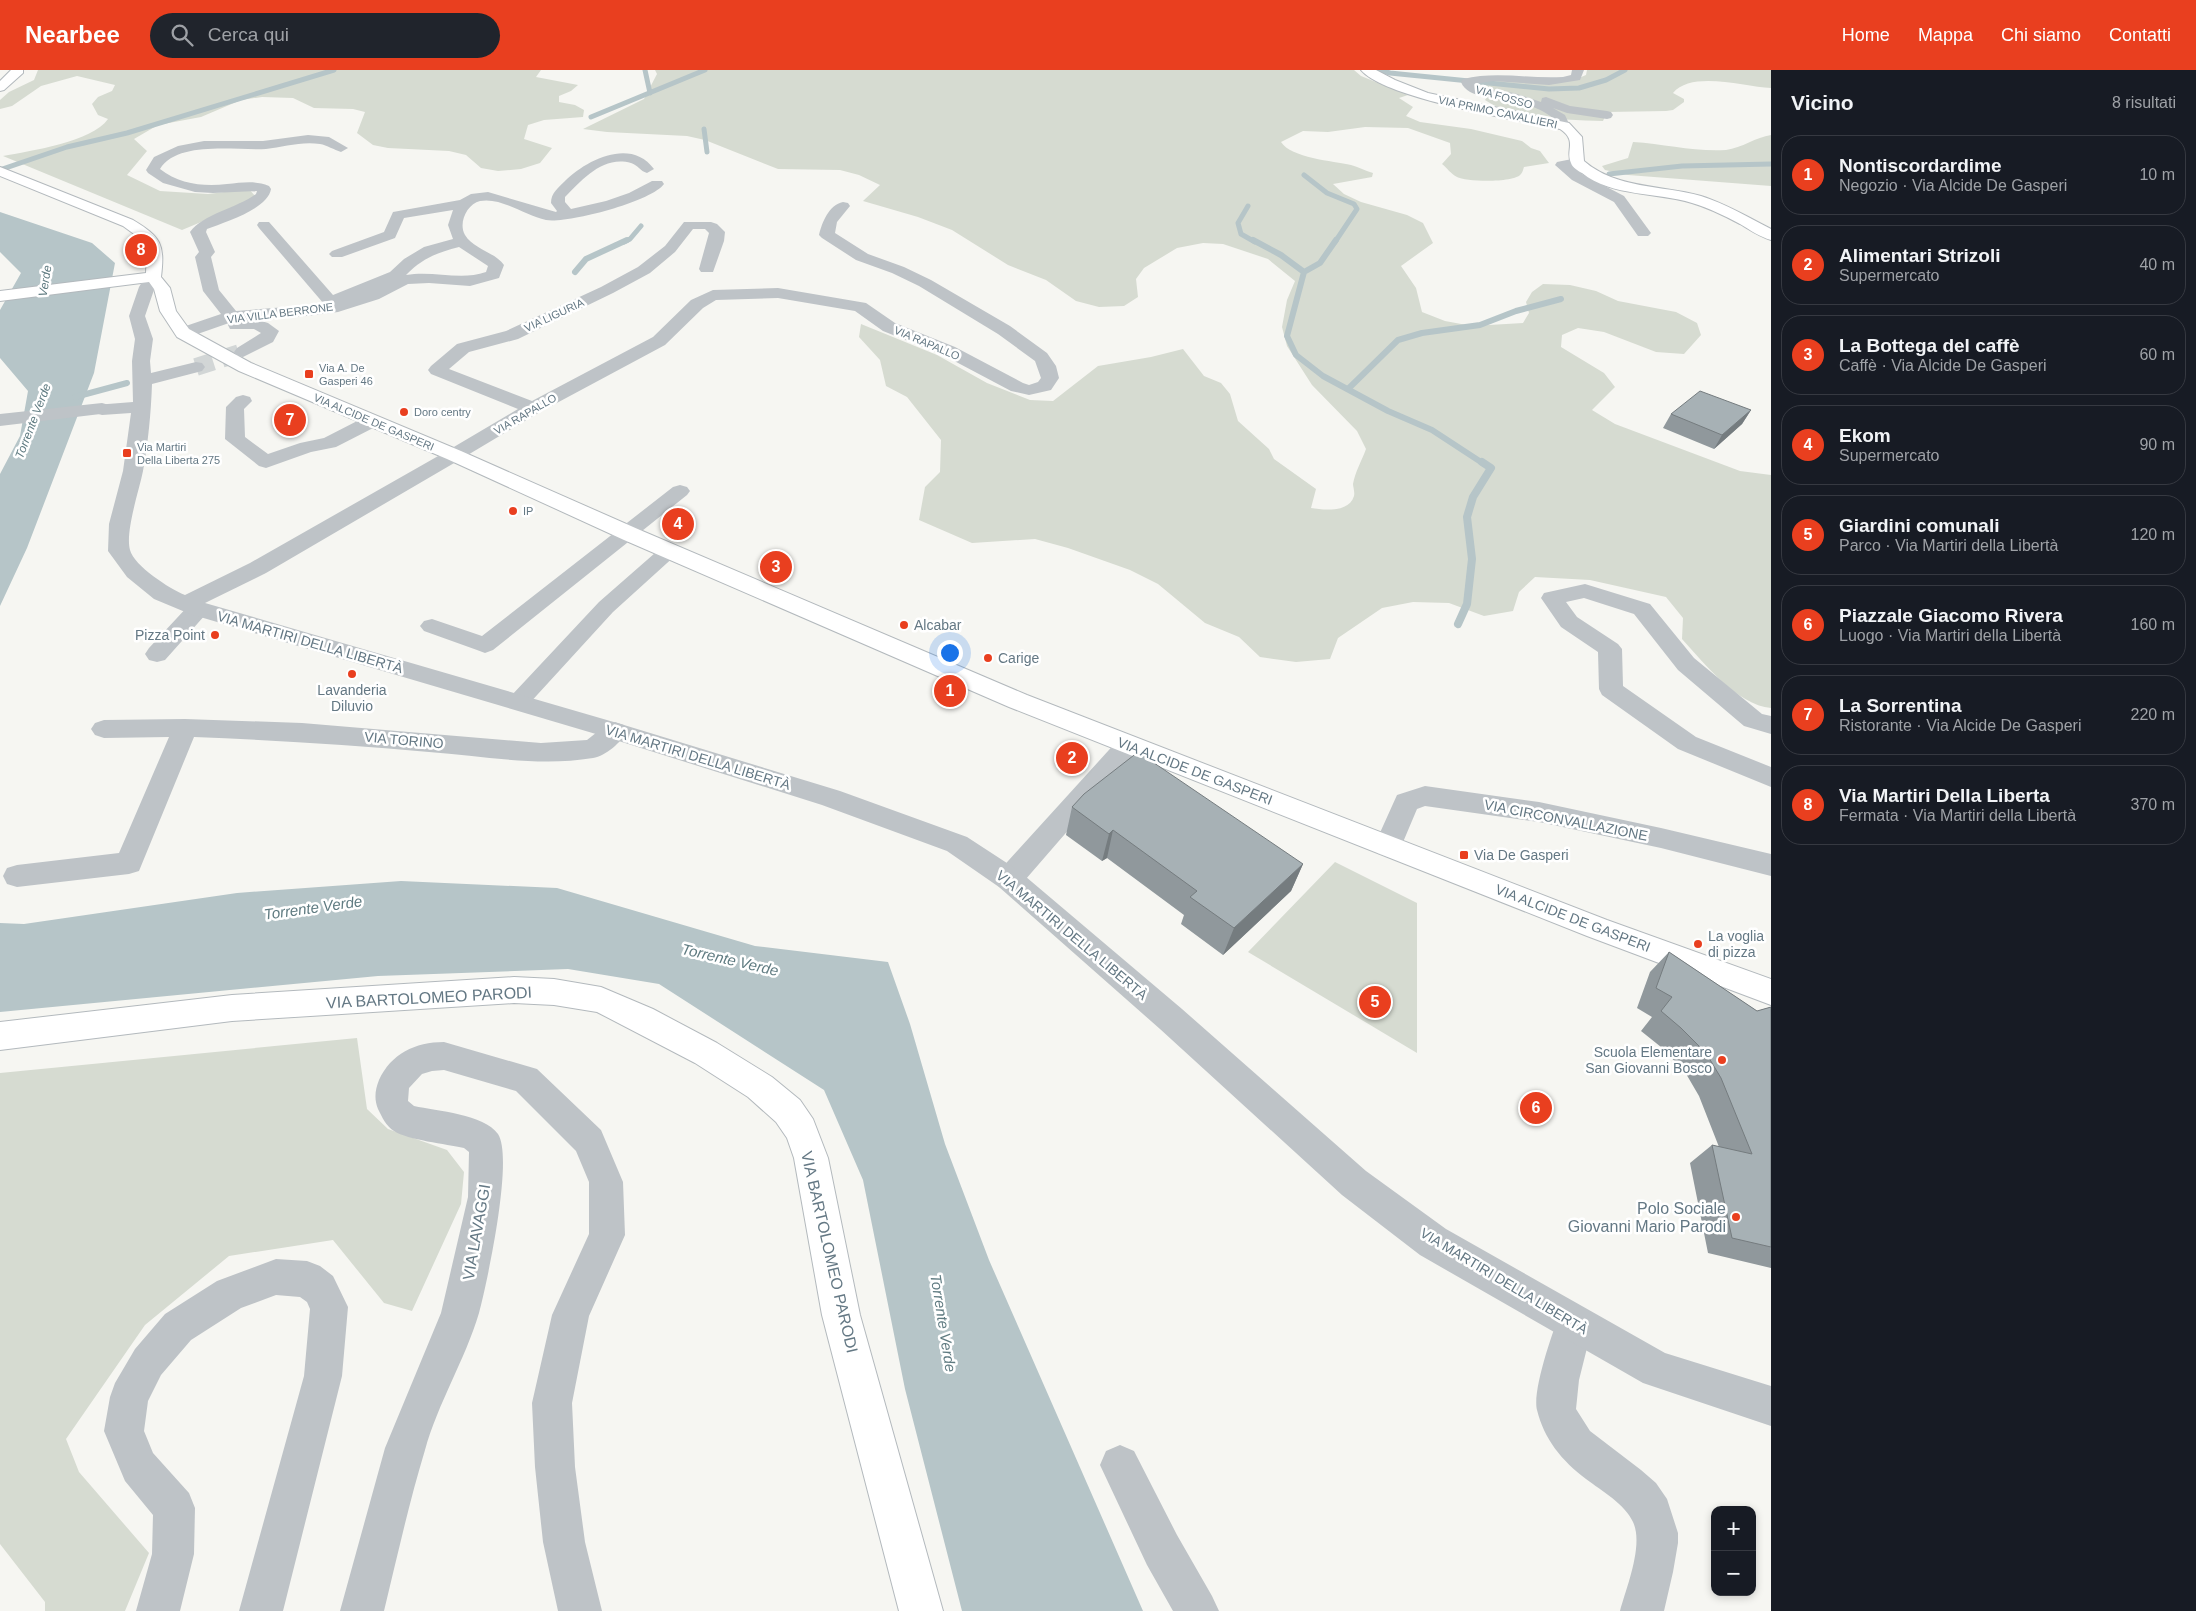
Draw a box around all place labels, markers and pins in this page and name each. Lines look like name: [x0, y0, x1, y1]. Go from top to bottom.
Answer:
pin: 8: [125, 231, 157, 269]
place label: Via A. De Gasperi 46: [319, 362, 373, 387]
marker: Via A. De Gasperi 46: [303, 368, 315, 380]
pin: 7: [274, 401, 306, 439]
marker: Doro centry: [398, 406, 410, 418]
place label: Doro centry: [414, 406, 471, 418]
place label: Via Martiri Della Liberta 275: [137, 441, 220, 466]
marker: Via Martiri Della Liberta 275: [121, 447, 133, 459]
marker: IP: [507, 505, 519, 517]
place label: IP: [523, 505, 533, 517]
pin: 4: [662, 505, 694, 543]
pin: 3: [760, 548, 792, 586]
place label: Alcabar: [914, 617, 962, 633]
marker: Alcabar: [898, 619, 910, 631]
place label: Pizza Point: [135, 627, 205, 643]
marker: Pizza Point: [209, 629, 221, 641]
place label: Carige: [998, 650, 1039, 666]
marker: Carige: [982, 652, 994, 664]
marker: Lavanderia Diluvio: [346, 668, 358, 680]
pin: 1: [934, 672, 966, 710]
place label: Lavanderia Diluvio: [317, 682, 387, 714]
pin: 2: [1056, 739, 1088, 777]
place label: Via De Gasperi: [1474, 847, 1569, 863]
marker: Via De Gasperi: [1458, 849, 1470, 861]
place label: La voglia di pizza: [1708, 928, 1764, 960]
marker: La voglia di pizza: [1692, 938, 1704, 950]
pin: 5: [1359, 983, 1391, 1021]
place label: Scuola Elementare San Giovanni Bosco: [1585, 1044, 1712, 1076]
marker: Scuola Elementare San Giovanni Bosco: [1716, 1054, 1728, 1066]
pin: 6: [1520, 1089, 1552, 1127]
place label: Polo Sociale Giovanni Mario Parodi: [1568, 1200, 1726, 1235]
marker: Polo Sociale Giovanni Mario Parodi: [1730, 1211, 1742, 1223]

